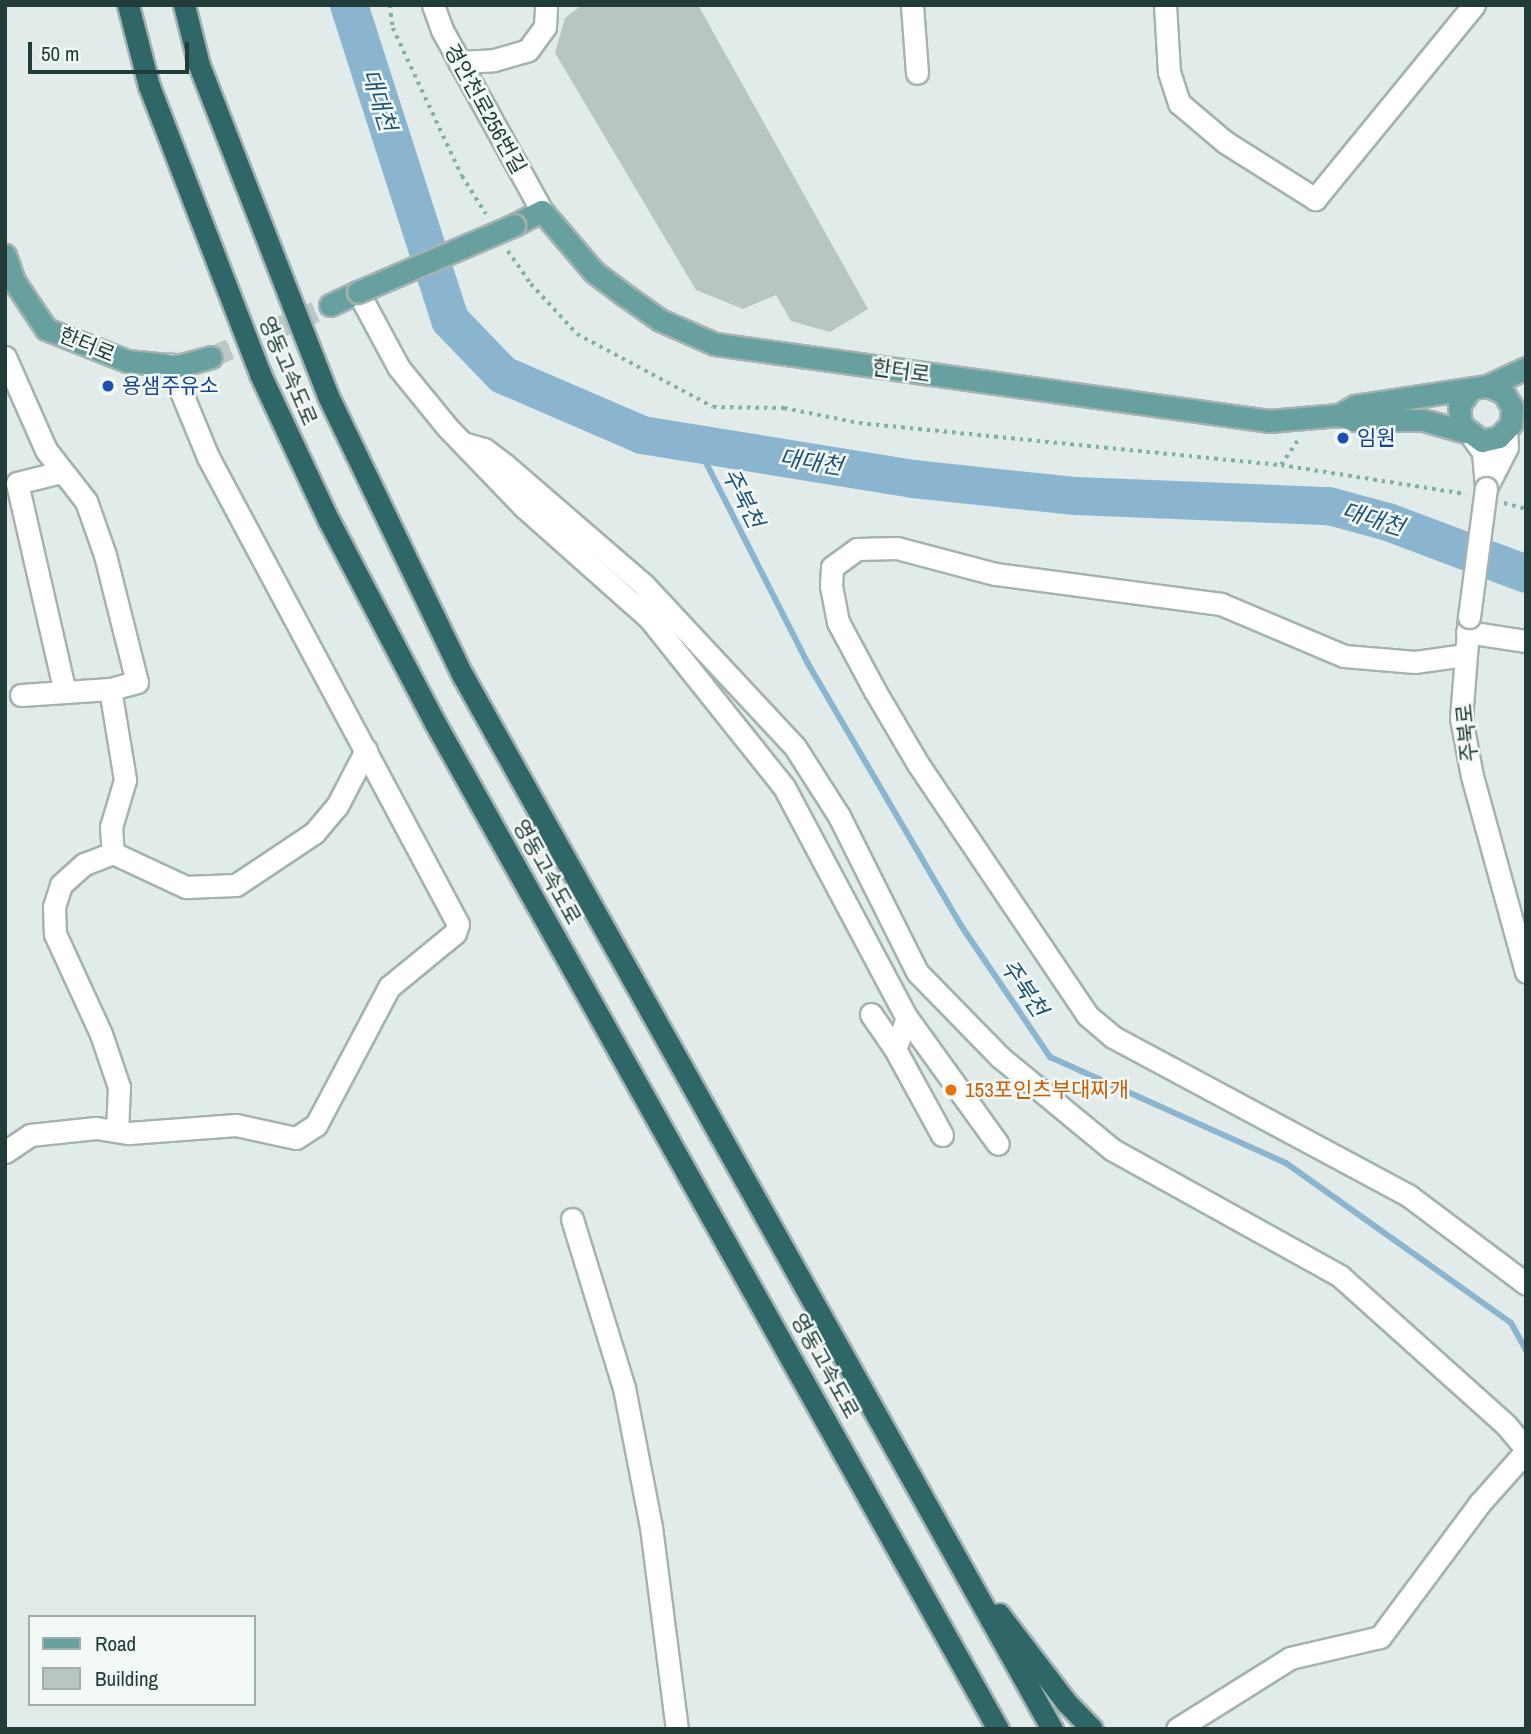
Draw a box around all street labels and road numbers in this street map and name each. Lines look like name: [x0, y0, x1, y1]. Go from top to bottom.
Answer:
street label: 경안천로256번길: [439, 40, 531, 178]
street label: 영동고속도로: [254, 313, 322, 429]
street label: 한터로: [55, 322, 119, 368]
street label: 한터로: [871, 354, 931, 388]
street label: 주북로: [1451, 703, 1483, 763]
street label: 영동고속도로: [508, 815, 586, 929]
street label: 영동고속도로: [786, 1309, 864, 1423]

